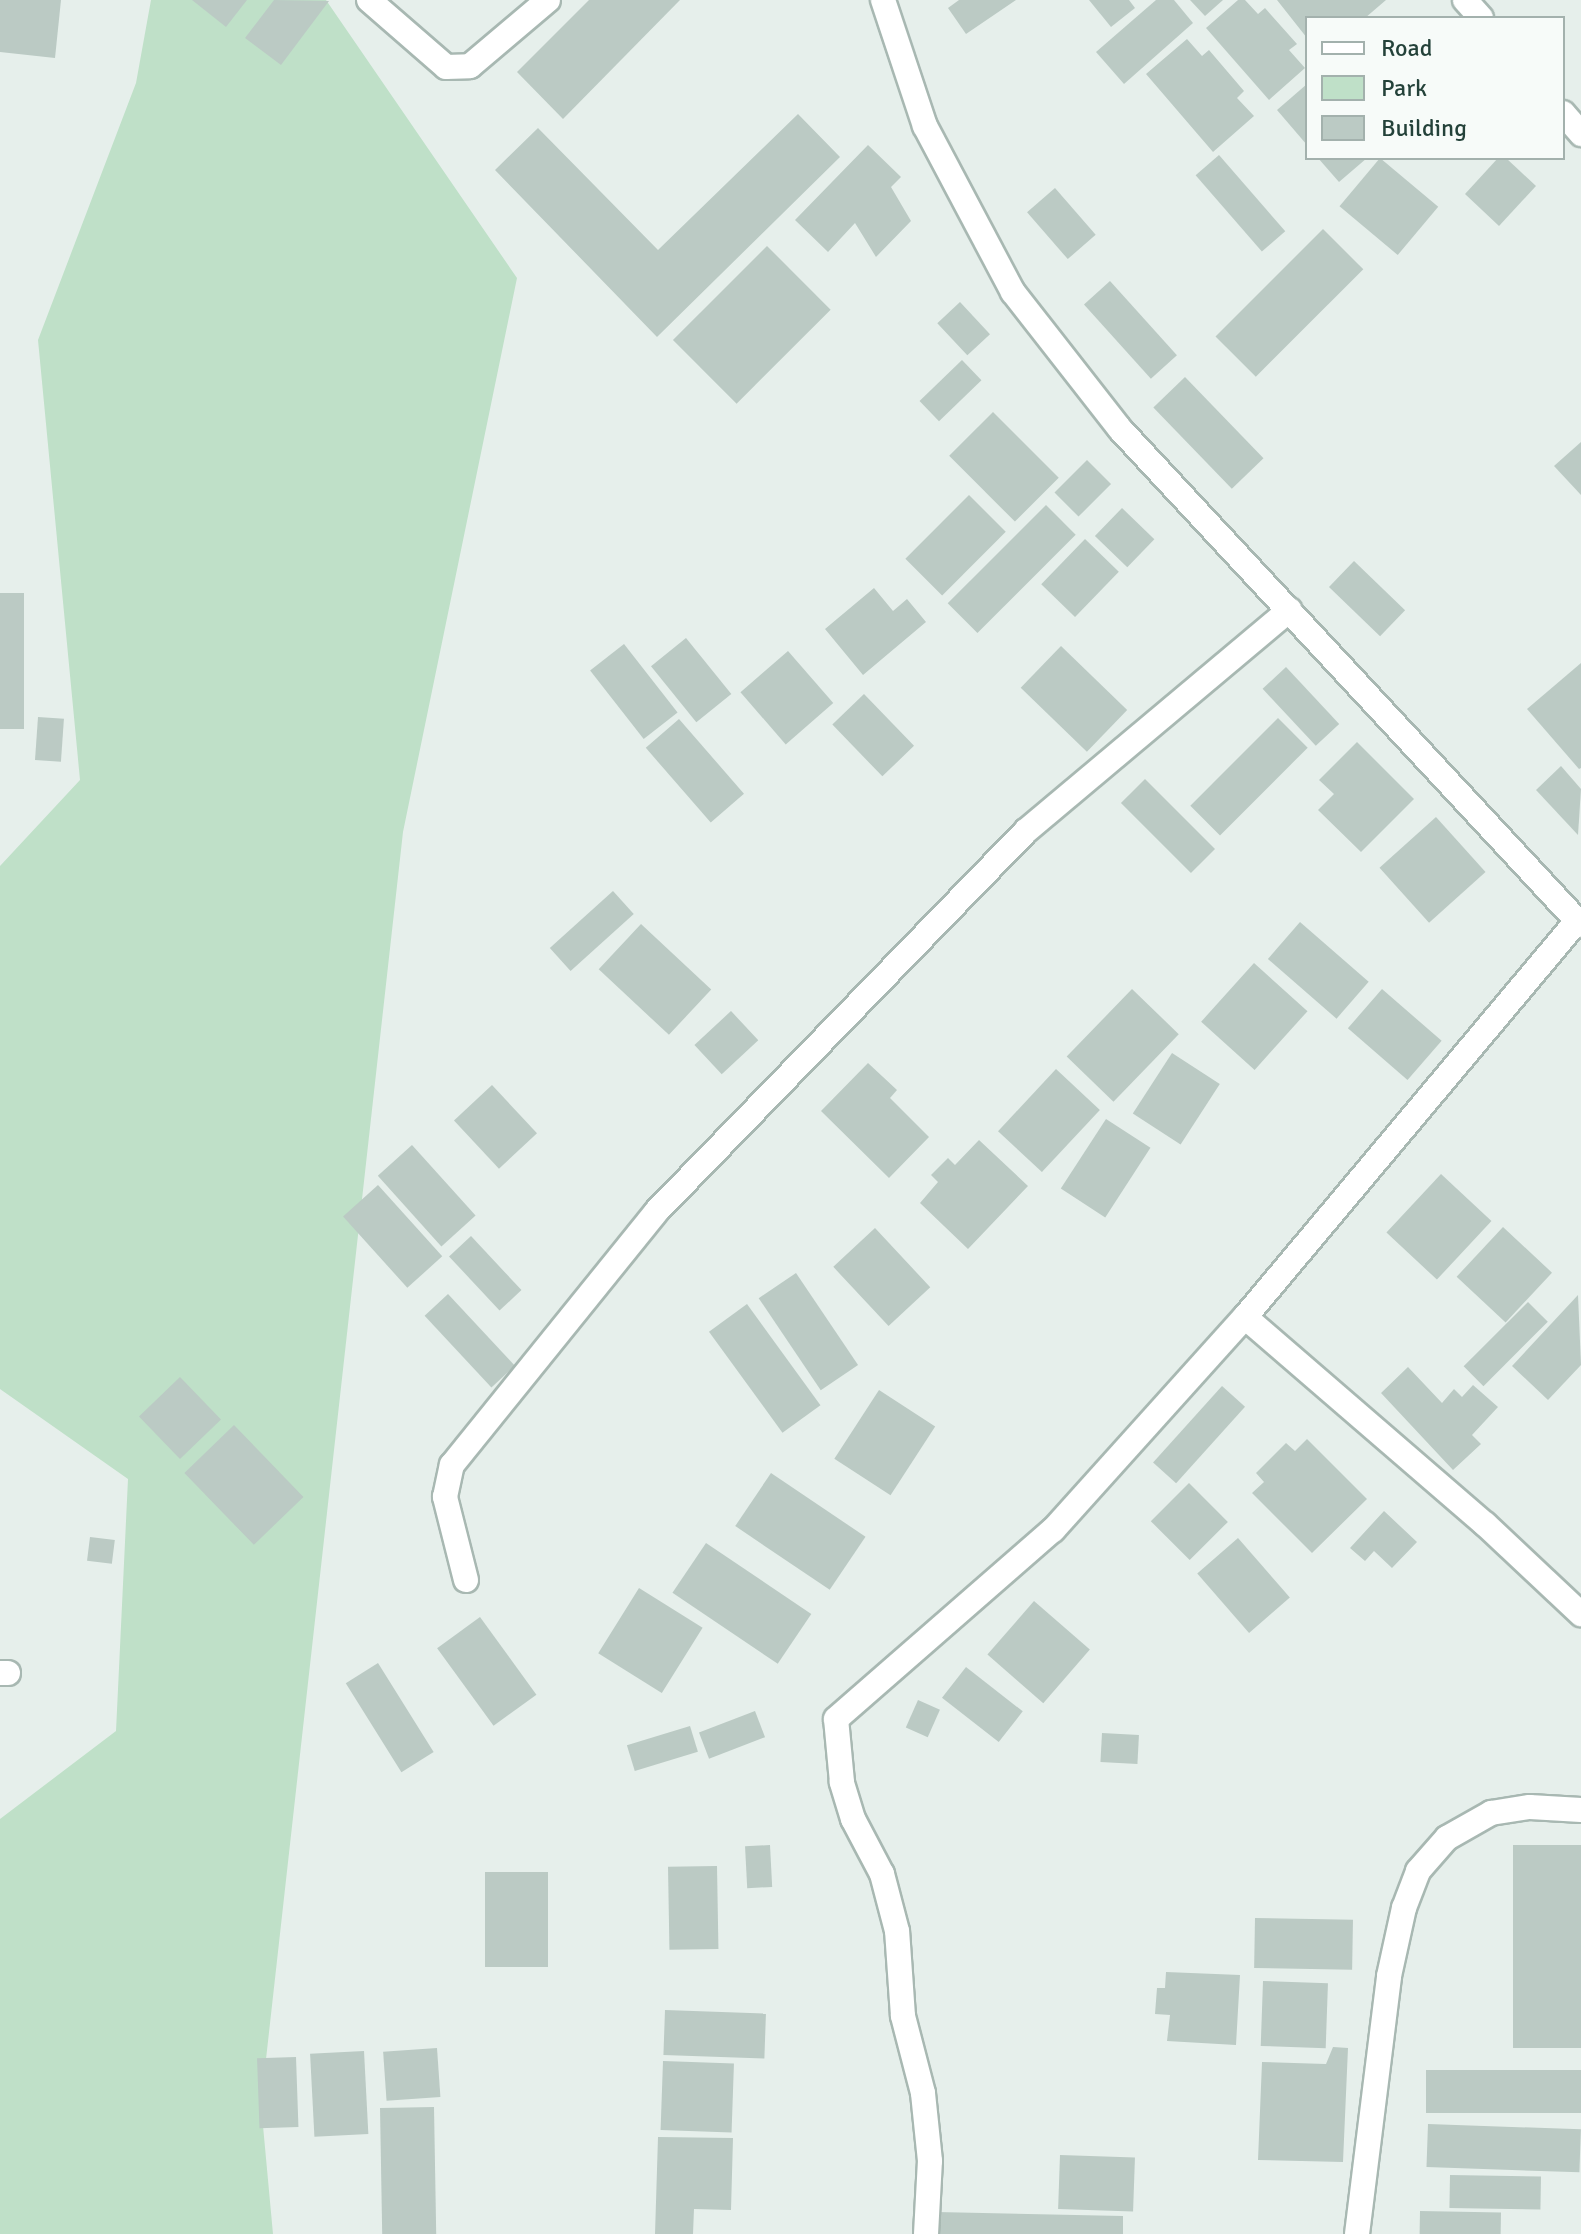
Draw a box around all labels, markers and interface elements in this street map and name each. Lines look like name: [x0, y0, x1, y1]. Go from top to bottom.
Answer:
legend: [1305, 16, 1565, 160]
text: Road: [1381, 33, 1432, 63]
text: Park: [1381, 73, 1427, 103]
text: Building: [1381, 113, 1467, 143]

